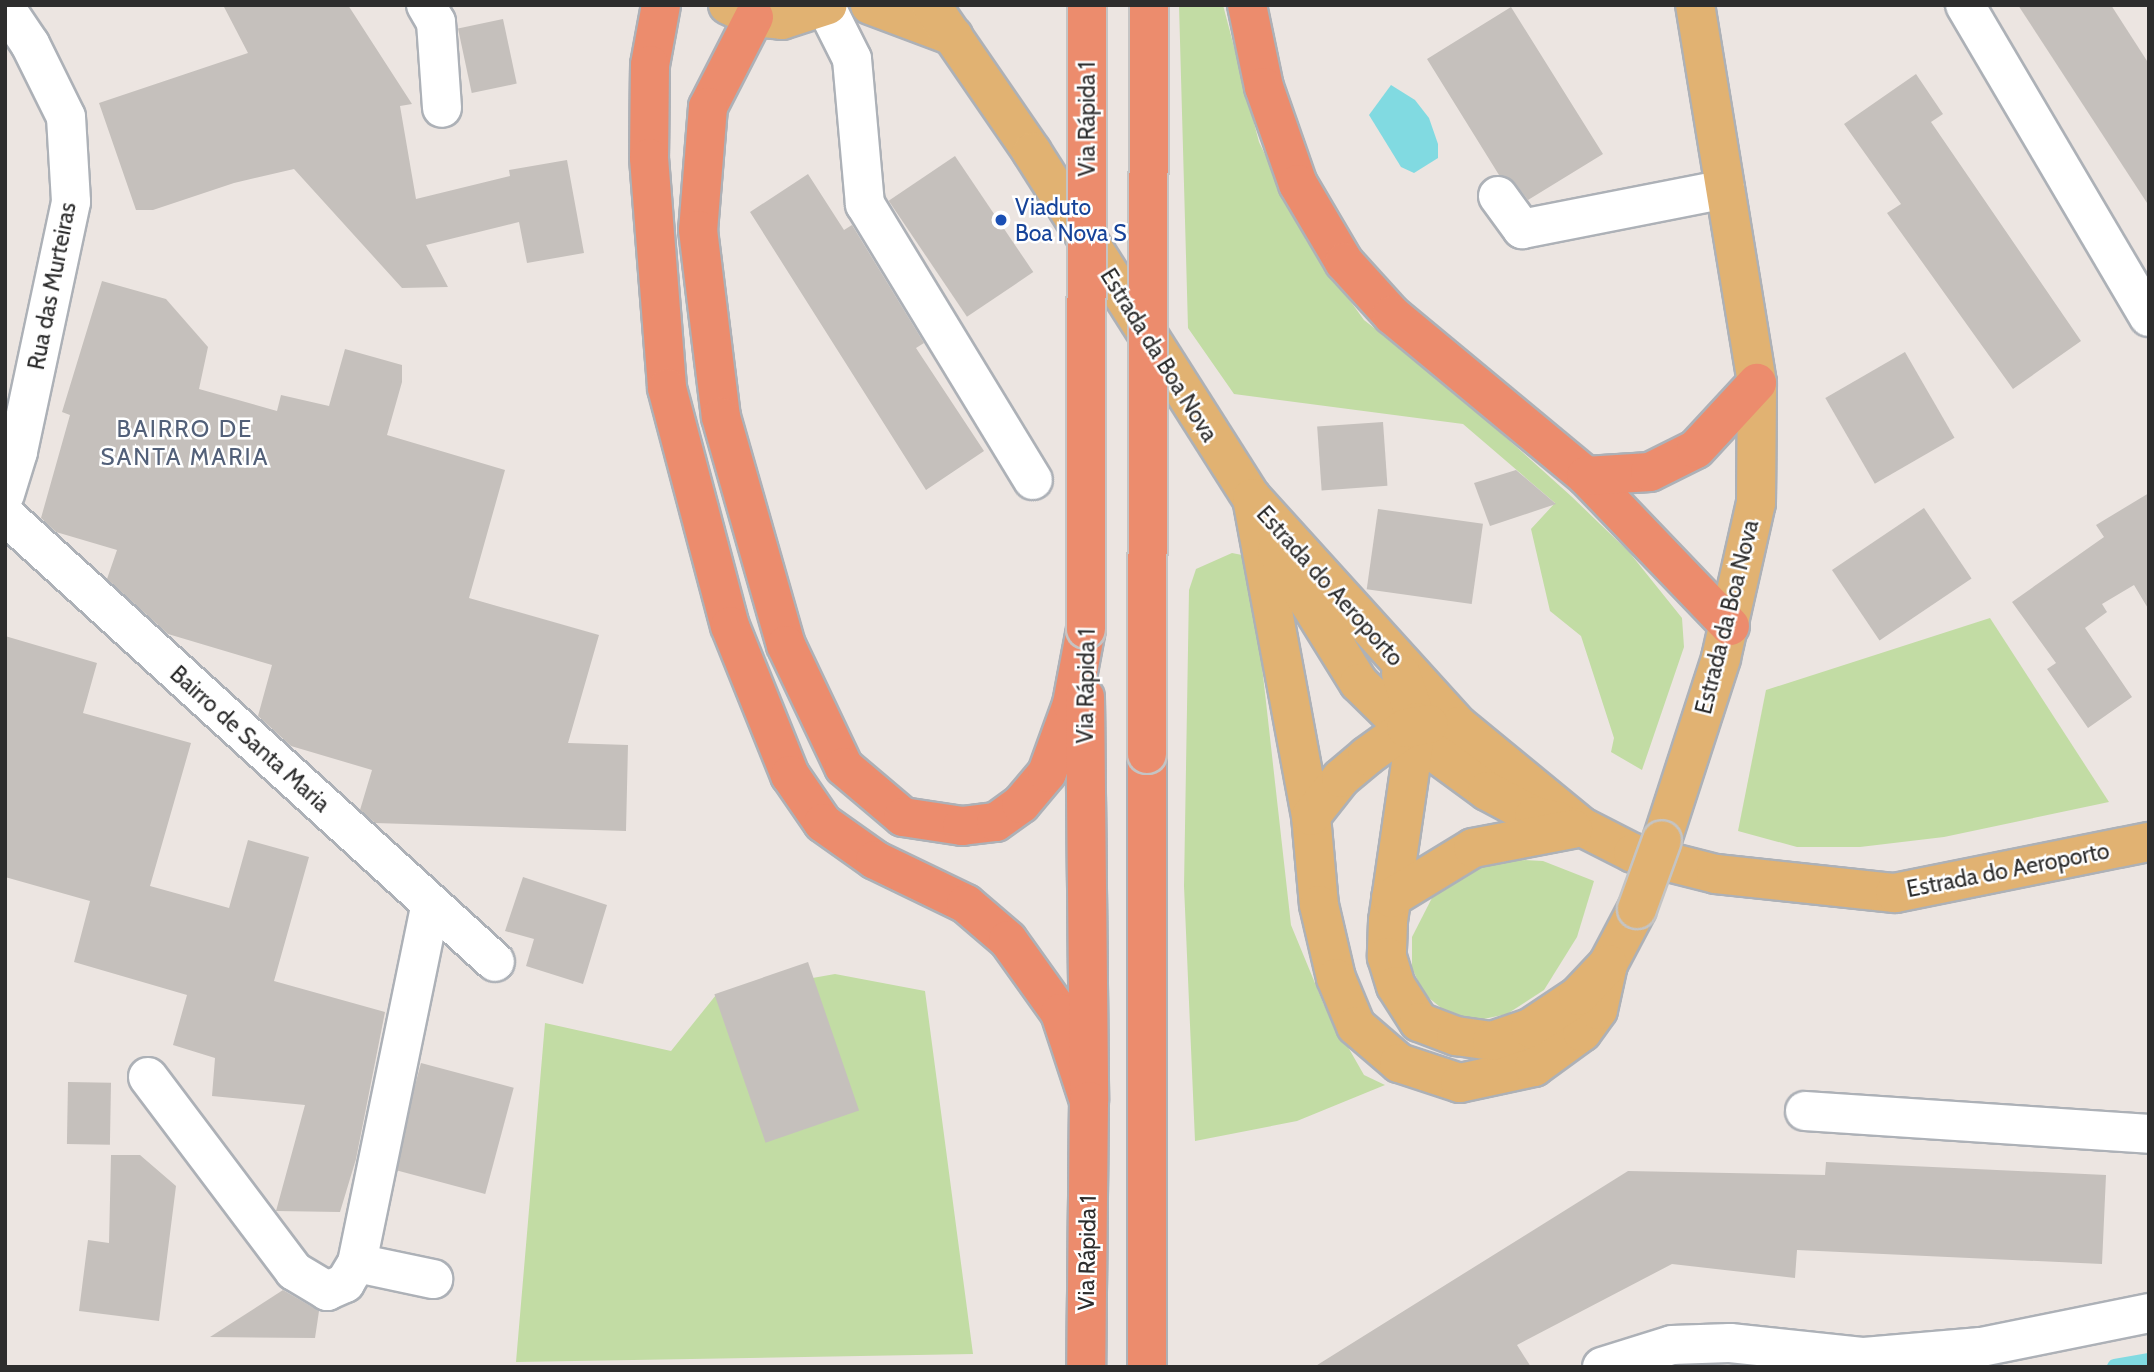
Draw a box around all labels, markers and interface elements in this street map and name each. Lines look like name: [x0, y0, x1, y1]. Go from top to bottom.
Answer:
street label: Via Rápida 1: [1073, 61, 1101, 177]
place label: Viaduto Boa Nova S: [1015, 193, 1127, 247]
street label: Rua das Murteiras: [22, 200, 82, 372]
marker: Viaduto Boa Nova S: [993, 212, 1009, 228]
street label: Estrada da Boa Nova: [1095, 263, 1223, 447]
district label: BAIRRO DE SANTA MARIA: [102, 415, 268, 471]
street label: Estrada do Aeroporto: [1251, 500, 1409, 672]
street label: Estrada da Boa Nova: [1690, 517, 1764, 717]
street label: Via Rápida 1: [1071, 628, 1101, 744]
street label: Bairro de Santa Maria: [164, 660, 336, 818]
street label: Estrada do Aeroporto: [1904, 837, 2112, 903]
street label: Via Rápida 1: [1072, 1195, 1102, 1311]

